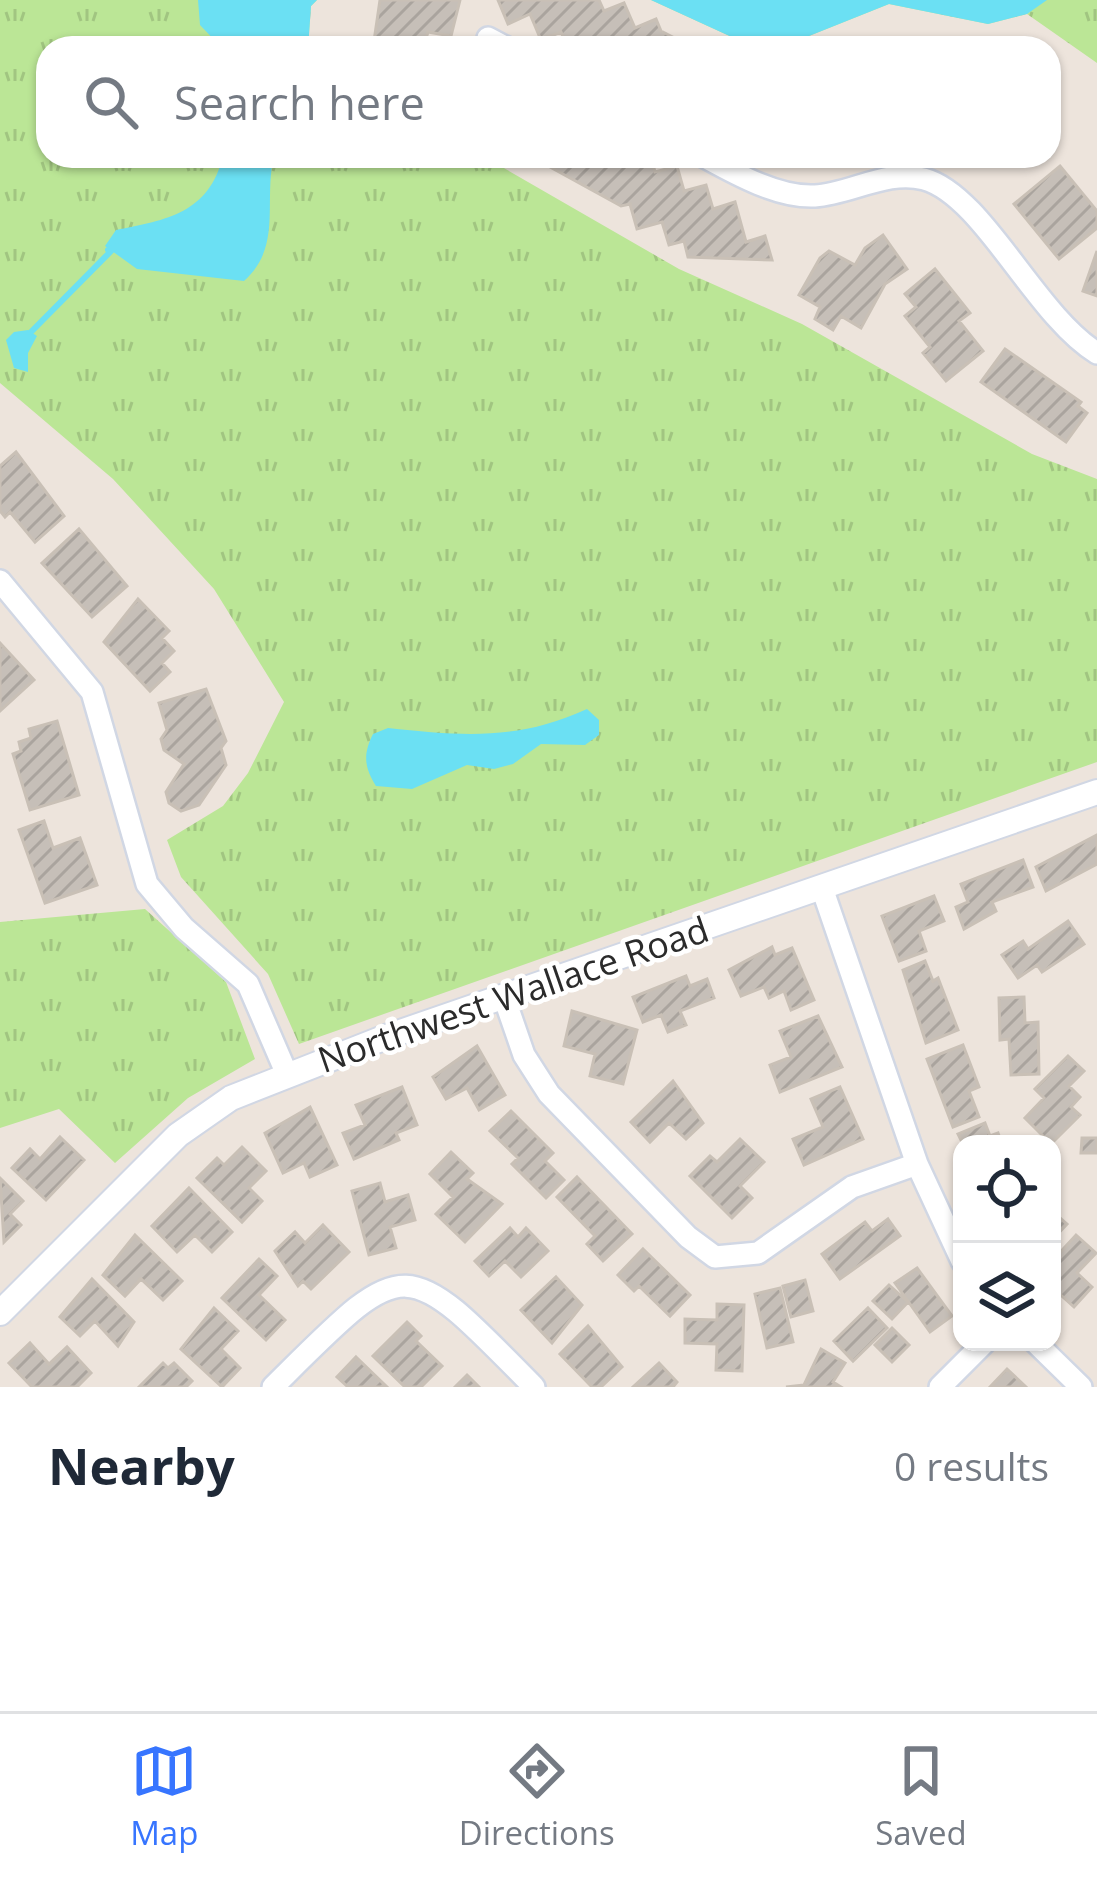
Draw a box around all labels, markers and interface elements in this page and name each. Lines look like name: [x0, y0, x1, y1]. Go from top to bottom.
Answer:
search box: [36, 36, 1061, 168]
icon: search: [78, 69, 144, 135]
text: Search here: [174, 72, 425, 133]
street label: Northwest Wallace Road: [311, 904, 715, 1084]
map controls: [953, 1135, 1061, 1351]
button: locate: [953, 1135, 1061, 1243]
button: layers: [953, 1243, 1061, 1351]
text: Nearby: [48, 1430, 235, 1500]
text: 0 results: [894, 1439, 1049, 1492]
tab: Map: [130, 1738, 198, 1855]
tab: Directions: [459, 1738, 615, 1855]
tab: Saved: [875, 1738, 967, 1855]

